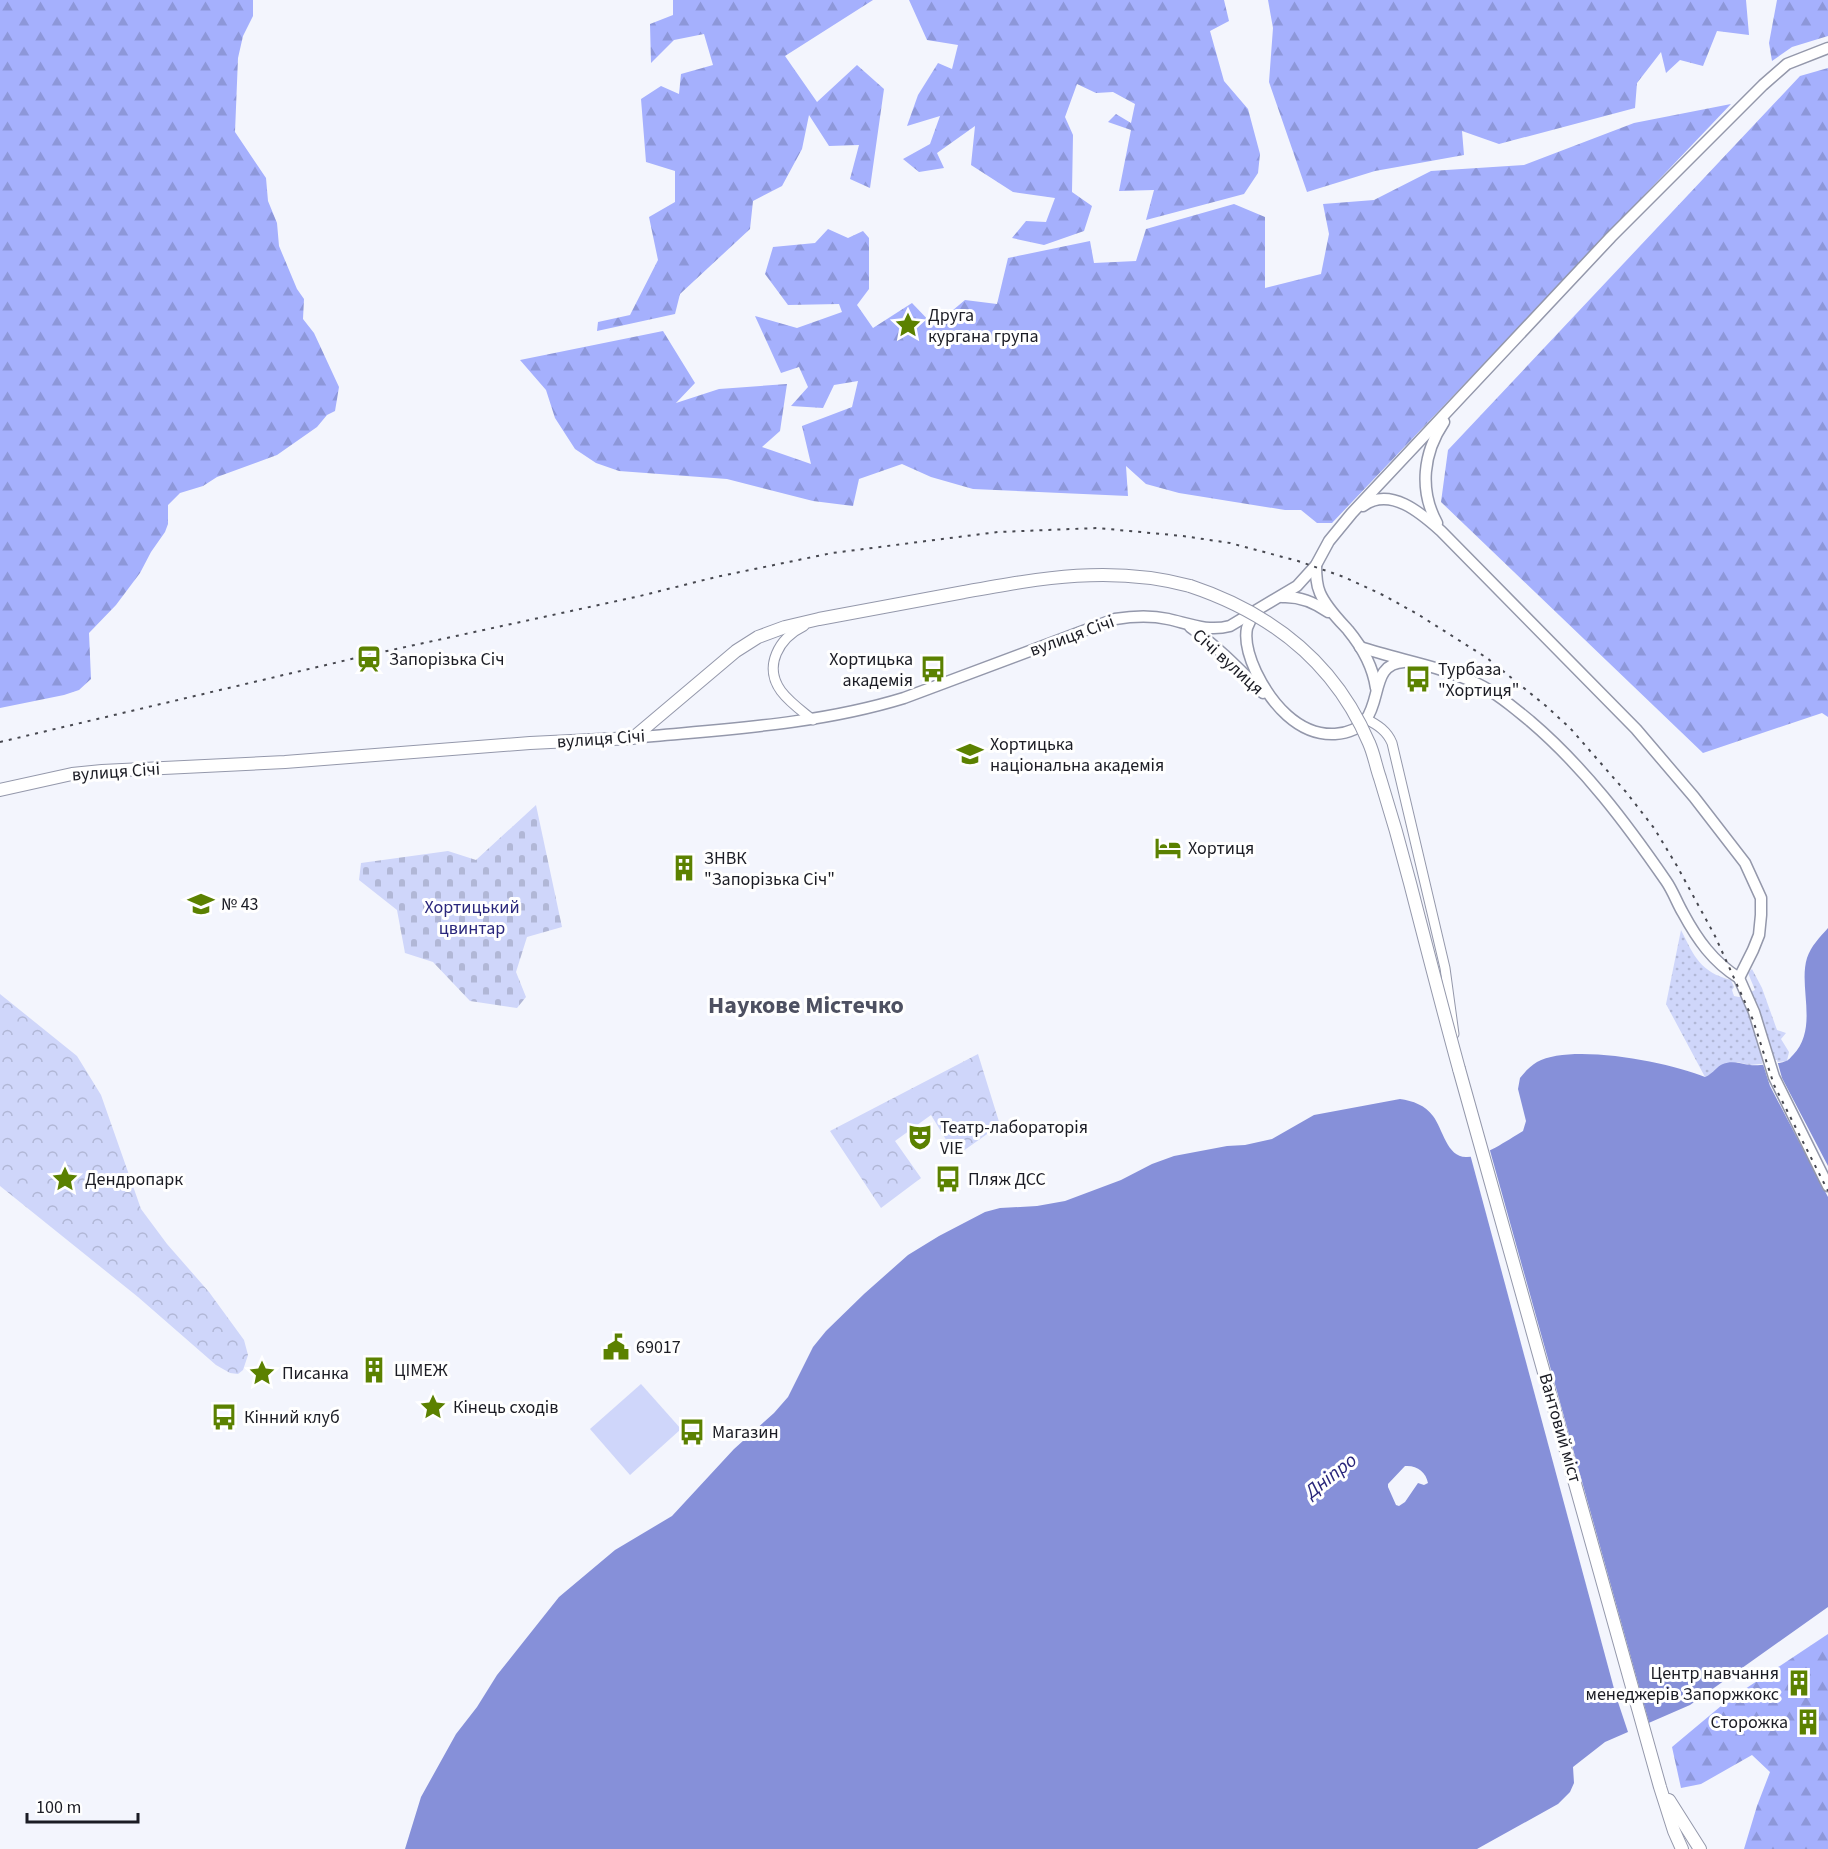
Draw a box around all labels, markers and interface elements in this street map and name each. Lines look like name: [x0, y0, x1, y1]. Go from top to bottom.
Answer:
place label: Друга кургана група: [928, 303, 1038, 349]
place icon: Друга кургана група: [893, 310, 923, 340]
street label: вулиця Січі: [1026, 609, 1118, 663]
street label: Січі вулиця: [1187, 623, 1269, 701]
station icon: Запорізька Січ: [354, 644, 384, 674]
place label: Запорізька Січ: [389, 647, 504, 672]
place label: Хортицька академія: [829, 647, 913, 693]
bus stop icon: Хортицька академія: [918, 654, 948, 684]
place label: Турбаза "Хортиця": [1438, 657, 1519, 703]
bus stop icon: Турбаза "Хортиця": [1403, 664, 1433, 694]
street label: вулиця Січі: [556, 723, 646, 755]
place label: Хортицька національна академія: [990, 732, 1164, 778]
school or university icon: Хортицька національна академія: [955, 739, 985, 769]
street label: вулиця Січі: [71, 756, 161, 788]
hotel icon: Хортиця: [1153, 833, 1183, 863]
place label: Хортиця: [1188, 836, 1254, 861]
place label: ЗНВК "Запорізька Січ": [704, 846, 835, 892]
building icon: ЗНВК "Запорізька Січ": [669, 853, 699, 883]
school or university icon: № 43: [186, 889, 216, 919]
place label: № 43: [221, 892, 259, 917]
park label: Хортицький цвинтар: [424, 895, 520, 941]
district label: Наукове Містечко: [708, 988, 904, 1023]
place label: Театр-лабораторія VIE: [940, 1115, 1088, 1161]
theatre icon: Театр-лабораторія VIE: [905, 1122, 935, 1152]
place icon: Дендропарк: [50, 1164, 80, 1194]
bus stop icon: Пляж ДСС: [933, 1164, 963, 1194]
place label: Дендропарк: [85, 1167, 183, 1192]
place label: Пляж ДСС: [968, 1167, 1046, 1192]
public building icon: 69017: [601, 1332, 631, 1362]
place label: 69017: [636, 1335, 681, 1360]
building icon: ЦІМЕЖ: [359, 1355, 389, 1385]
place icon: Писанка: [247, 1358, 277, 1388]
place label: ЦІМЕЖ: [394, 1358, 448, 1383]
place label: Писанка: [282, 1361, 349, 1386]
street label: Вантовий міст: [1532, 1370, 1588, 1486]
place icon: Кінець сходів: [418, 1392, 448, 1422]
place label: Кінець сходів: [453, 1395, 558, 1420]
bus stop icon: Кінний клуб: [209, 1402, 239, 1432]
place label: Кінний клуб: [244, 1405, 340, 1430]
bus stop icon: Магазин: [677, 1417, 707, 1447]
place label: Магазин: [712, 1420, 779, 1445]
water label: Дніпро: [1297, 1447, 1363, 1507]
place label: Центр навчання менеджерів Запоржкокс: [1586, 1661, 1779, 1707]
building icon: Центр навчання менеджерів Запоржкокс: [1784, 1668, 1814, 1698]
building icon: Сторожка: [1793, 1707, 1823, 1737]
place label: Сторожка: [1710, 1710, 1788, 1735]
scale bar: [27, 1786, 138, 1824]
text: 100 m: [36, 1795, 81, 1820]

